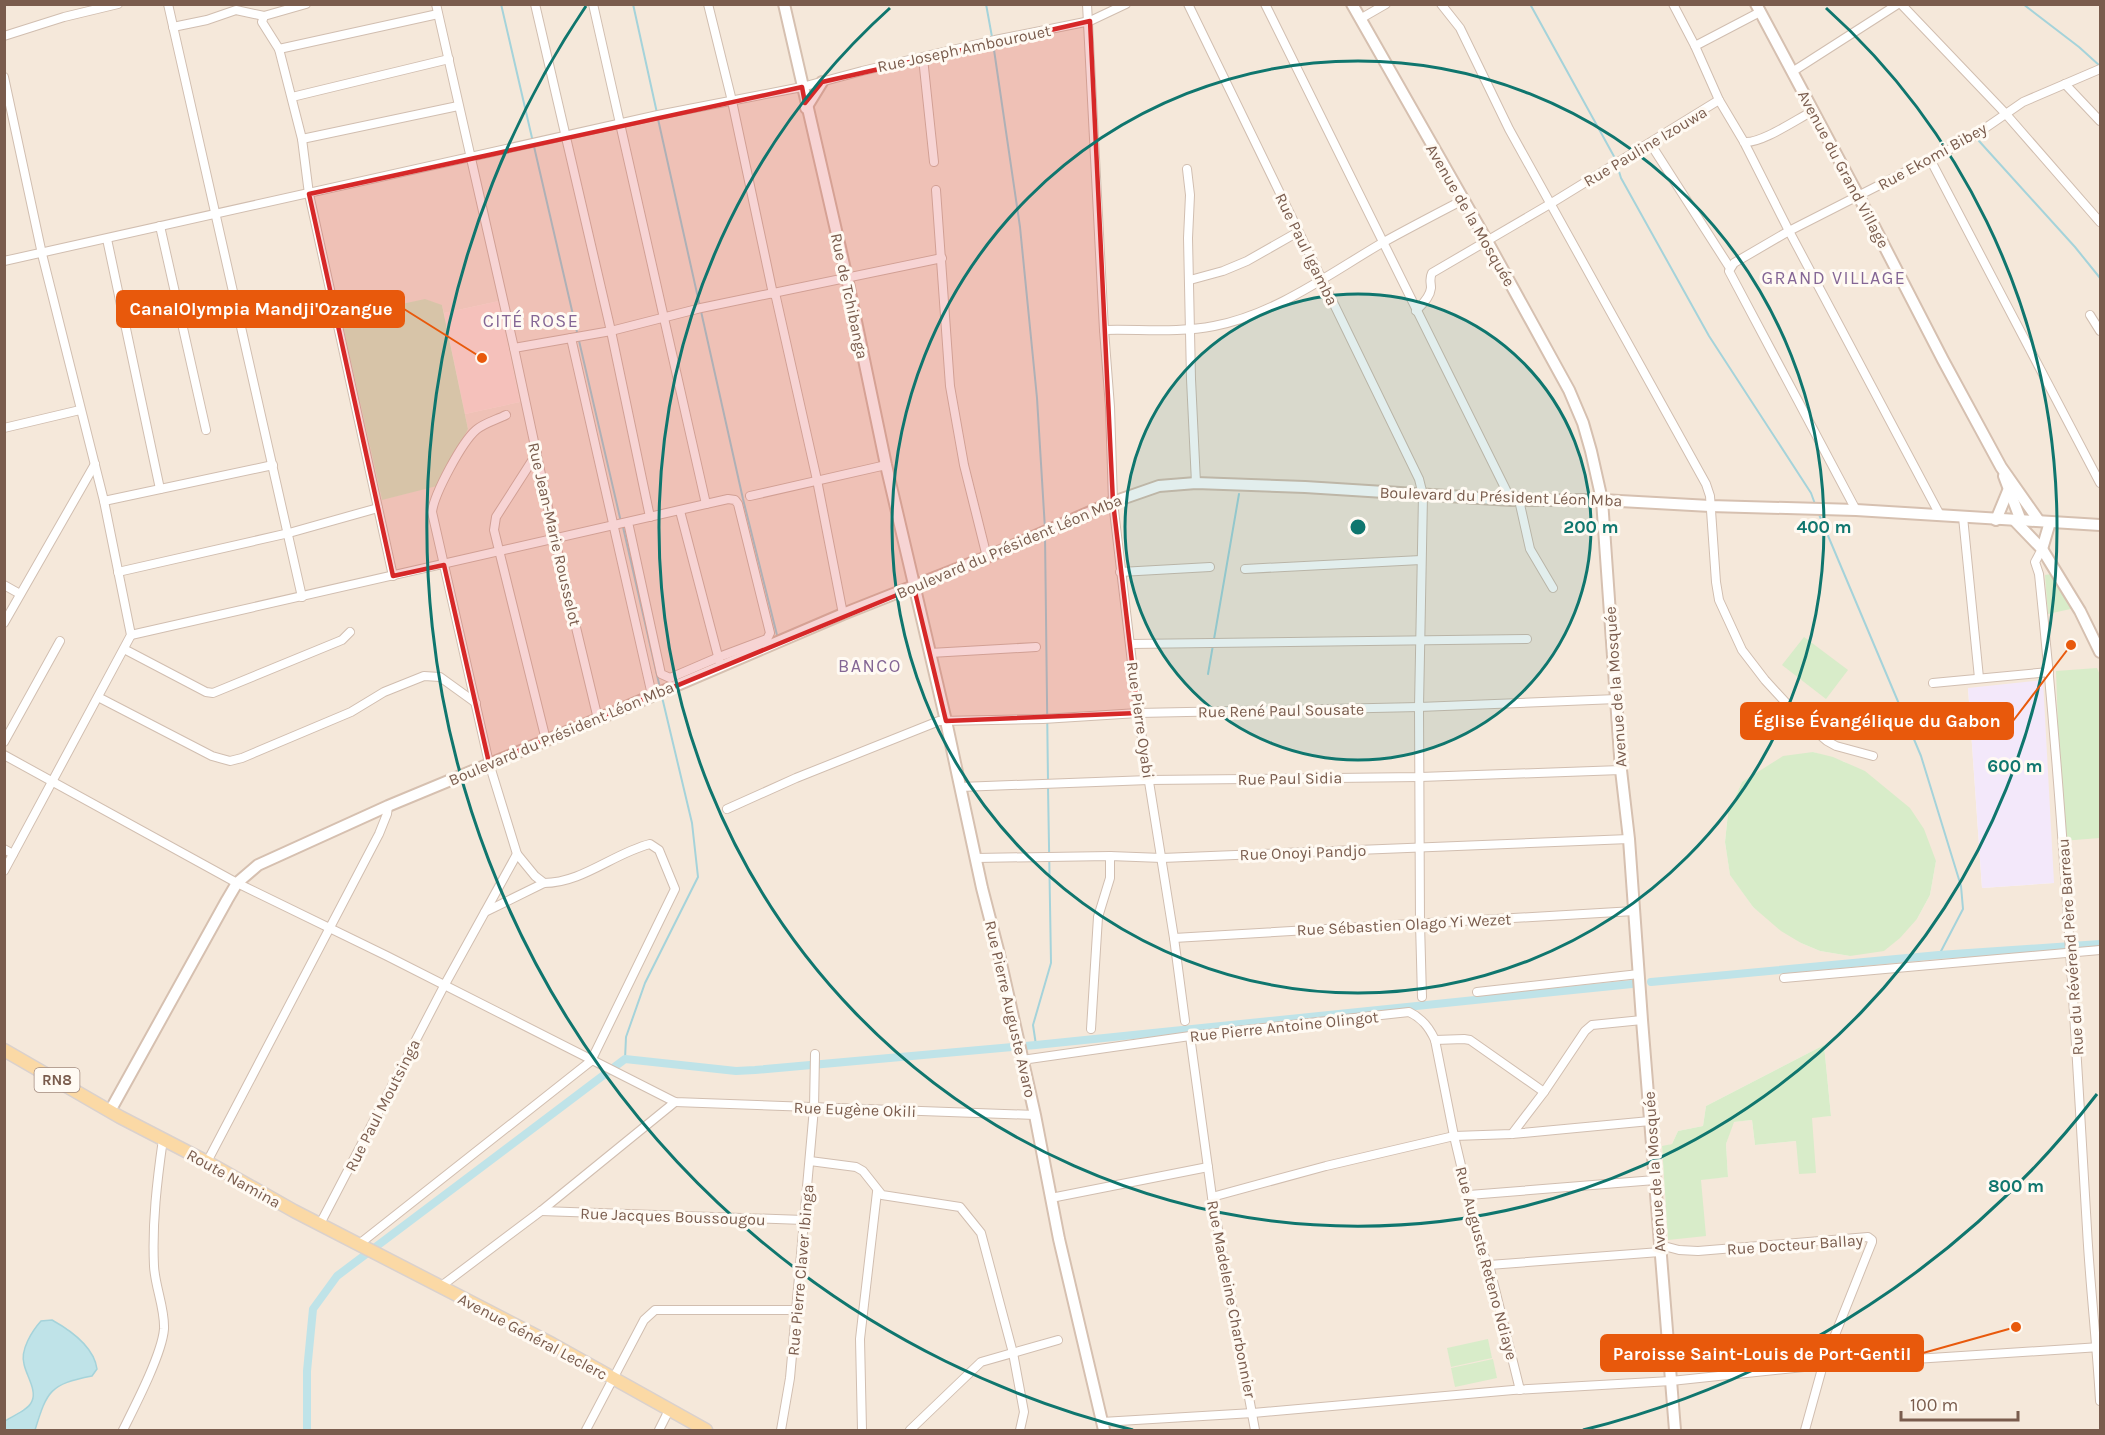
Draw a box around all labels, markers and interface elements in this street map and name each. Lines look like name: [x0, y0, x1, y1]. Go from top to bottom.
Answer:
street label: Rue Joseph Ambourouet: [876, 21, 1052, 76]
street label: Avenue du Grand Village: [1794, 87, 1893, 251]
street label: Rue Pauline Izouwa: [1580, 102, 1710, 191]
street label: Rue Ekomi Bibey: [1874, 118, 1991, 194]
street label: Avenue de la Mosquée: [1422, 141, 1519, 290]
street label: Rue Paul Igamba: [1271, 190, 1342, 309]
street label: Rue de Tchibanga: [827, 231, 872, 361]
district label: GRAND VILLAGE: [1762, 267, 1906, 289]
callout: CanalOlympia Mandji'Ozangue: [117, 291, 404, 327]
text: CanalOlympia Mandji'Ozangue: [130, 298, 392, 320]
district label: CITÉ ROSE: [483, 309, 579, 332]
street label: Rue Jean-Marie Rousselot: [524, 441, 585, 628]
street label: Boulevard du Président Léon Mba: [1379, 483, 1623, 510]
street label: Boulevard du Président Léon Mba: [894, 490, 1125, 603]
text: 200 m: [1563, 516, 1619, 538]
text: 400 m: [1796, 516, 1852, 538]
centre of rings: [1348, 517, 1368, 537]
street label: Avenue de la Mosquée: [1600, 606, 1631, 768]
district label: BANCO: [838, 655, 902, 677]
street label: Rue Pierre Oyabi: [1123, 660, 1158, 780]
street label: Boulevard du Président Léon Mba: [446, 677, 677, 790]
street label: Rue René Paul Sousate: [1198, 700, 1364, 721]
callout: Église Évangélique du Gabon: [1741, 703, 2013, 739]
text: Église Évangélique du Gabon: [1753, 709, 2001, 732]
text: 600 m: [1987, 755, 2043, 777]
street label: Rue Paul Sidia: [1238, 768, 1342, 789]
street label: Rue du Révérend Père Barreau: [2053, 838, 2088, 1056]
street label: Rue Onoyi Pandjo: [1239, 841, 1367, 864]
street label: Rue Sébastien Olago Yi Wezet: [1296, 909, 1512, 940]
street label: Rue Pierre Auguste Avaro: [981, 919, 1040, 1100]
street label: Rue Pierre Antoine Olingot: [1189, 1007, 1380, 1046]
street label: Rue Paul Moutsinga: [341, 1036, 424, 1174]
road number: RN8: [34, 1068, 80, 1092]
street label: Avenue de la Mosquée: [1639, 1091, 1670, 1253]
street label: Rue Eugène Okili: [793, 1098, 917, 1121]
street label: Route Namina: [184, 1145, 284, 1212]
street label: Rue Auguste Reteno Ndiaye: [1452, 1164, 1522, 1362]
text: 800 m: [1988, 1175, 2044, 1197]
street label: Rue Pierre Claver Ibinga: [784, 1183, 817, 1357]
street label: Rue Madeleine Charbonnier: [1203, 1199, 1260, 1400]
street label: Rue Jacques Boussougou: [580, 1204, 766, 1229]
street label: Rue Docteur Ballay: [1726, 1230, 1864, 1259]
street label: Avenue Général Leclerc: [455, 1289, 611, 1384]
callout: Paroisse Saint-Louis de Port-Gentil: [1601, 1335, 1923, 1371]
text: Paroisse Saint-Louis de Port-Gentil: [1613, 1343, 1911, 1365]
scale bar: [1901, 1384, 2018, 1422]
text: 100 m: [1910, 1394, 1958, 1416]

